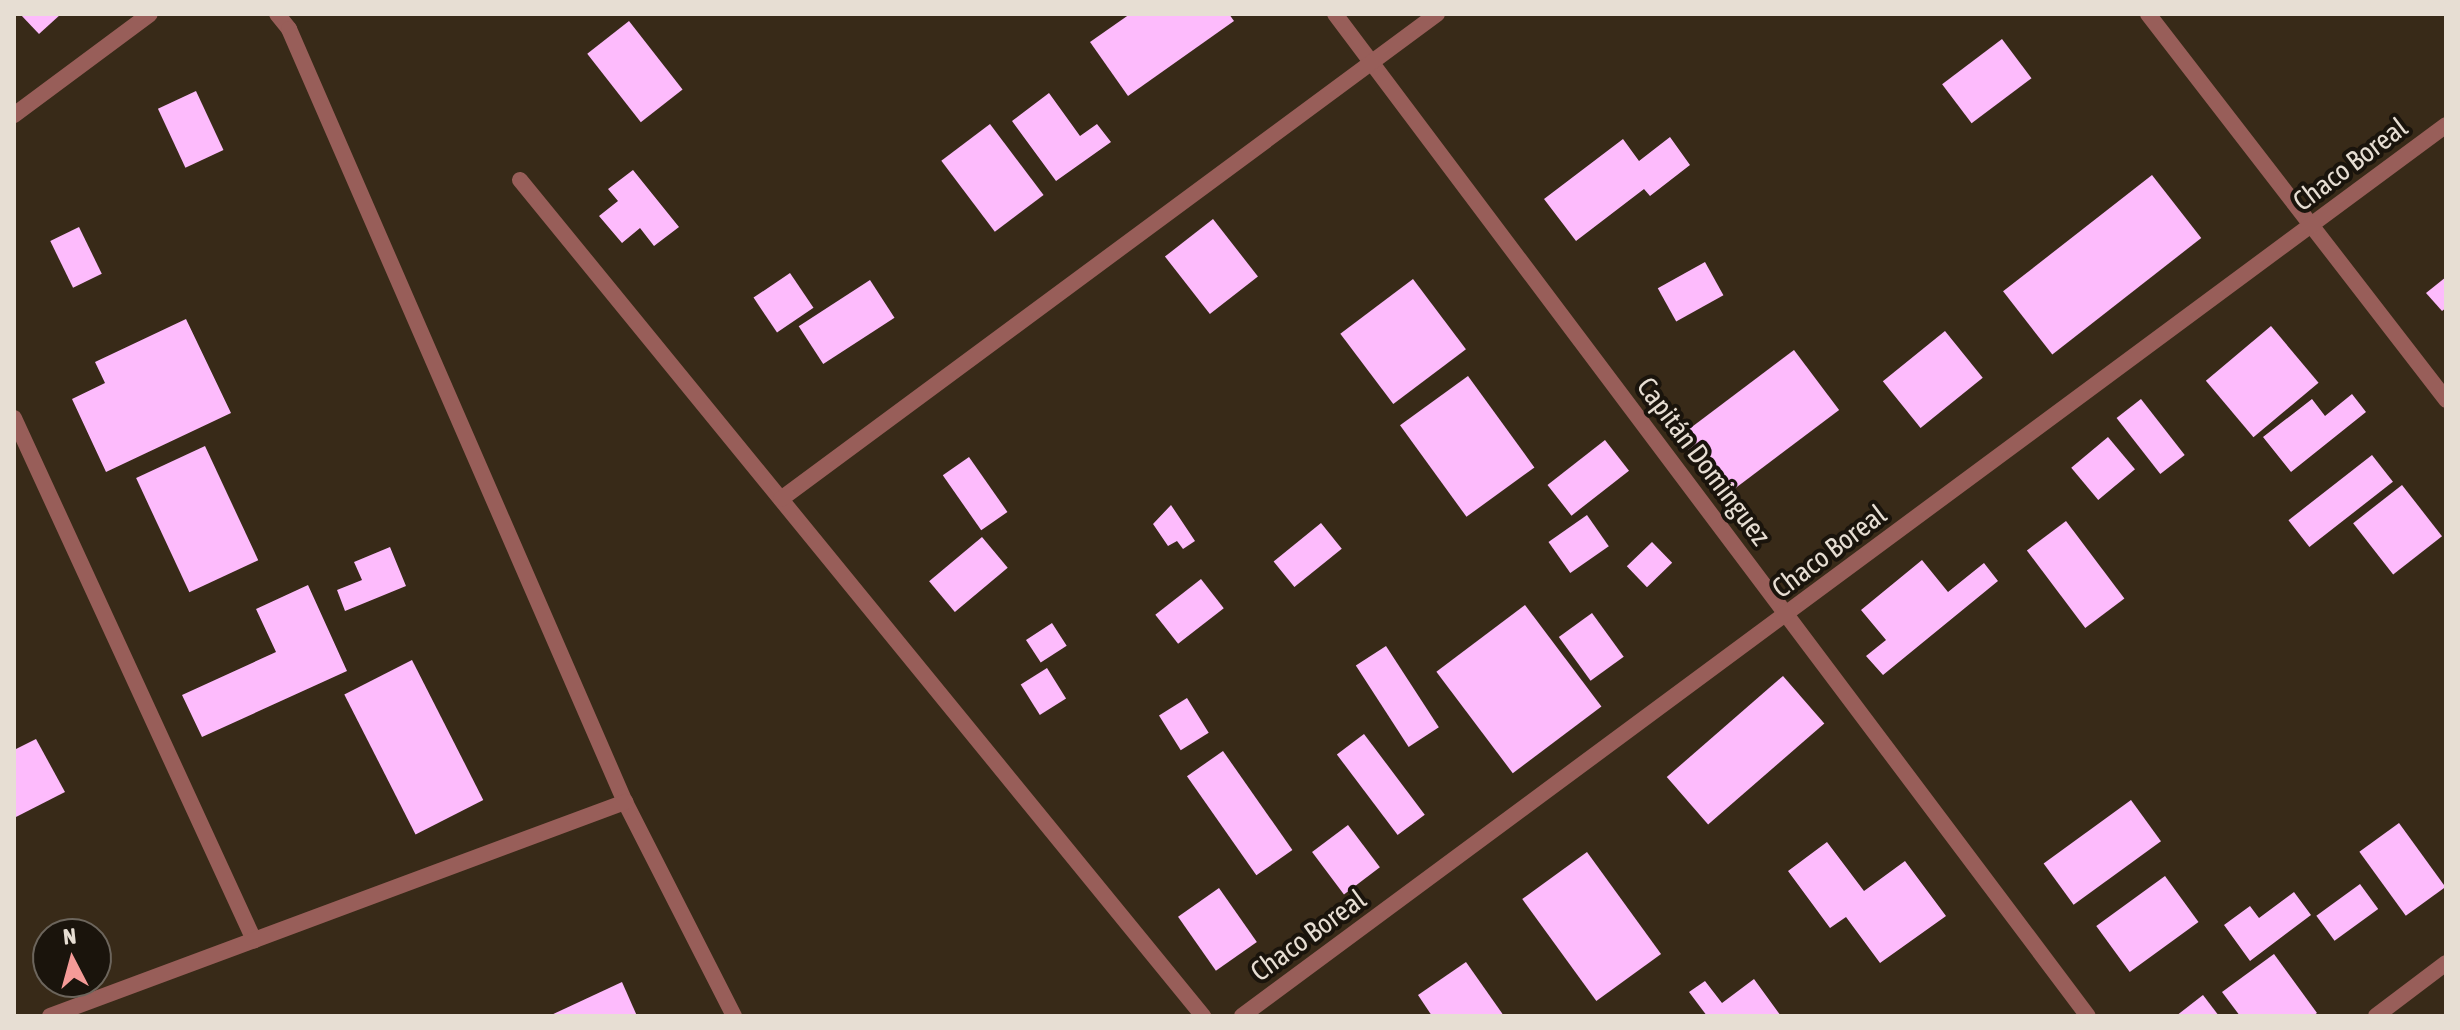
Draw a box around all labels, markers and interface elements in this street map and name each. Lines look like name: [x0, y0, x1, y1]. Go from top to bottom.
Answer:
street label: Chaco Boreal: [2286, 110, 2414, 218]
street label: Capitán Dominguez: [1630, 371, 1778, 551]
street label: Chaco Boreal: [1765, 497, 1893, 605]
street label: Chaco Boreal: [1244, 882, 1372, 988]
north arrow: [32, 918, 112, 998]
text: N: [62, 923, 78, 950]

